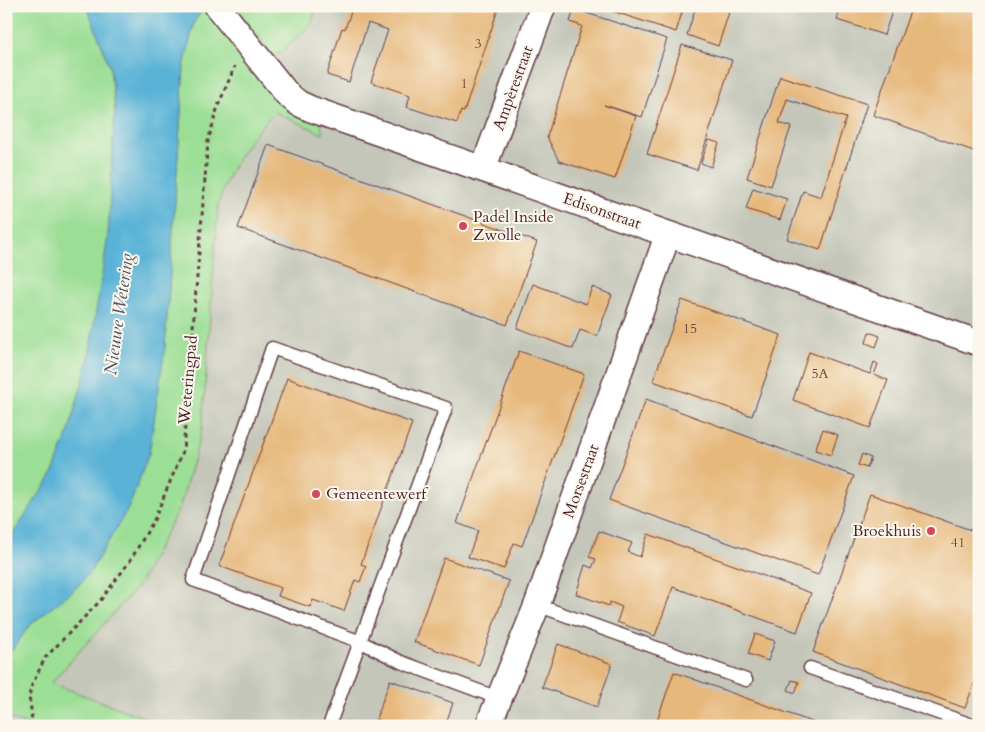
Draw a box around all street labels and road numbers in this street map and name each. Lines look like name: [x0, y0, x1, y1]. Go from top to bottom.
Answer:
street label: Ampèrestraat: [487, 42, 539, 134]
street label: Edisonstraat: [560, 187, 644, 235]
street label: Weteringpad: [173, 334, 203, 427]
street label: Morsestraat: [557, 441, 605, 521]

